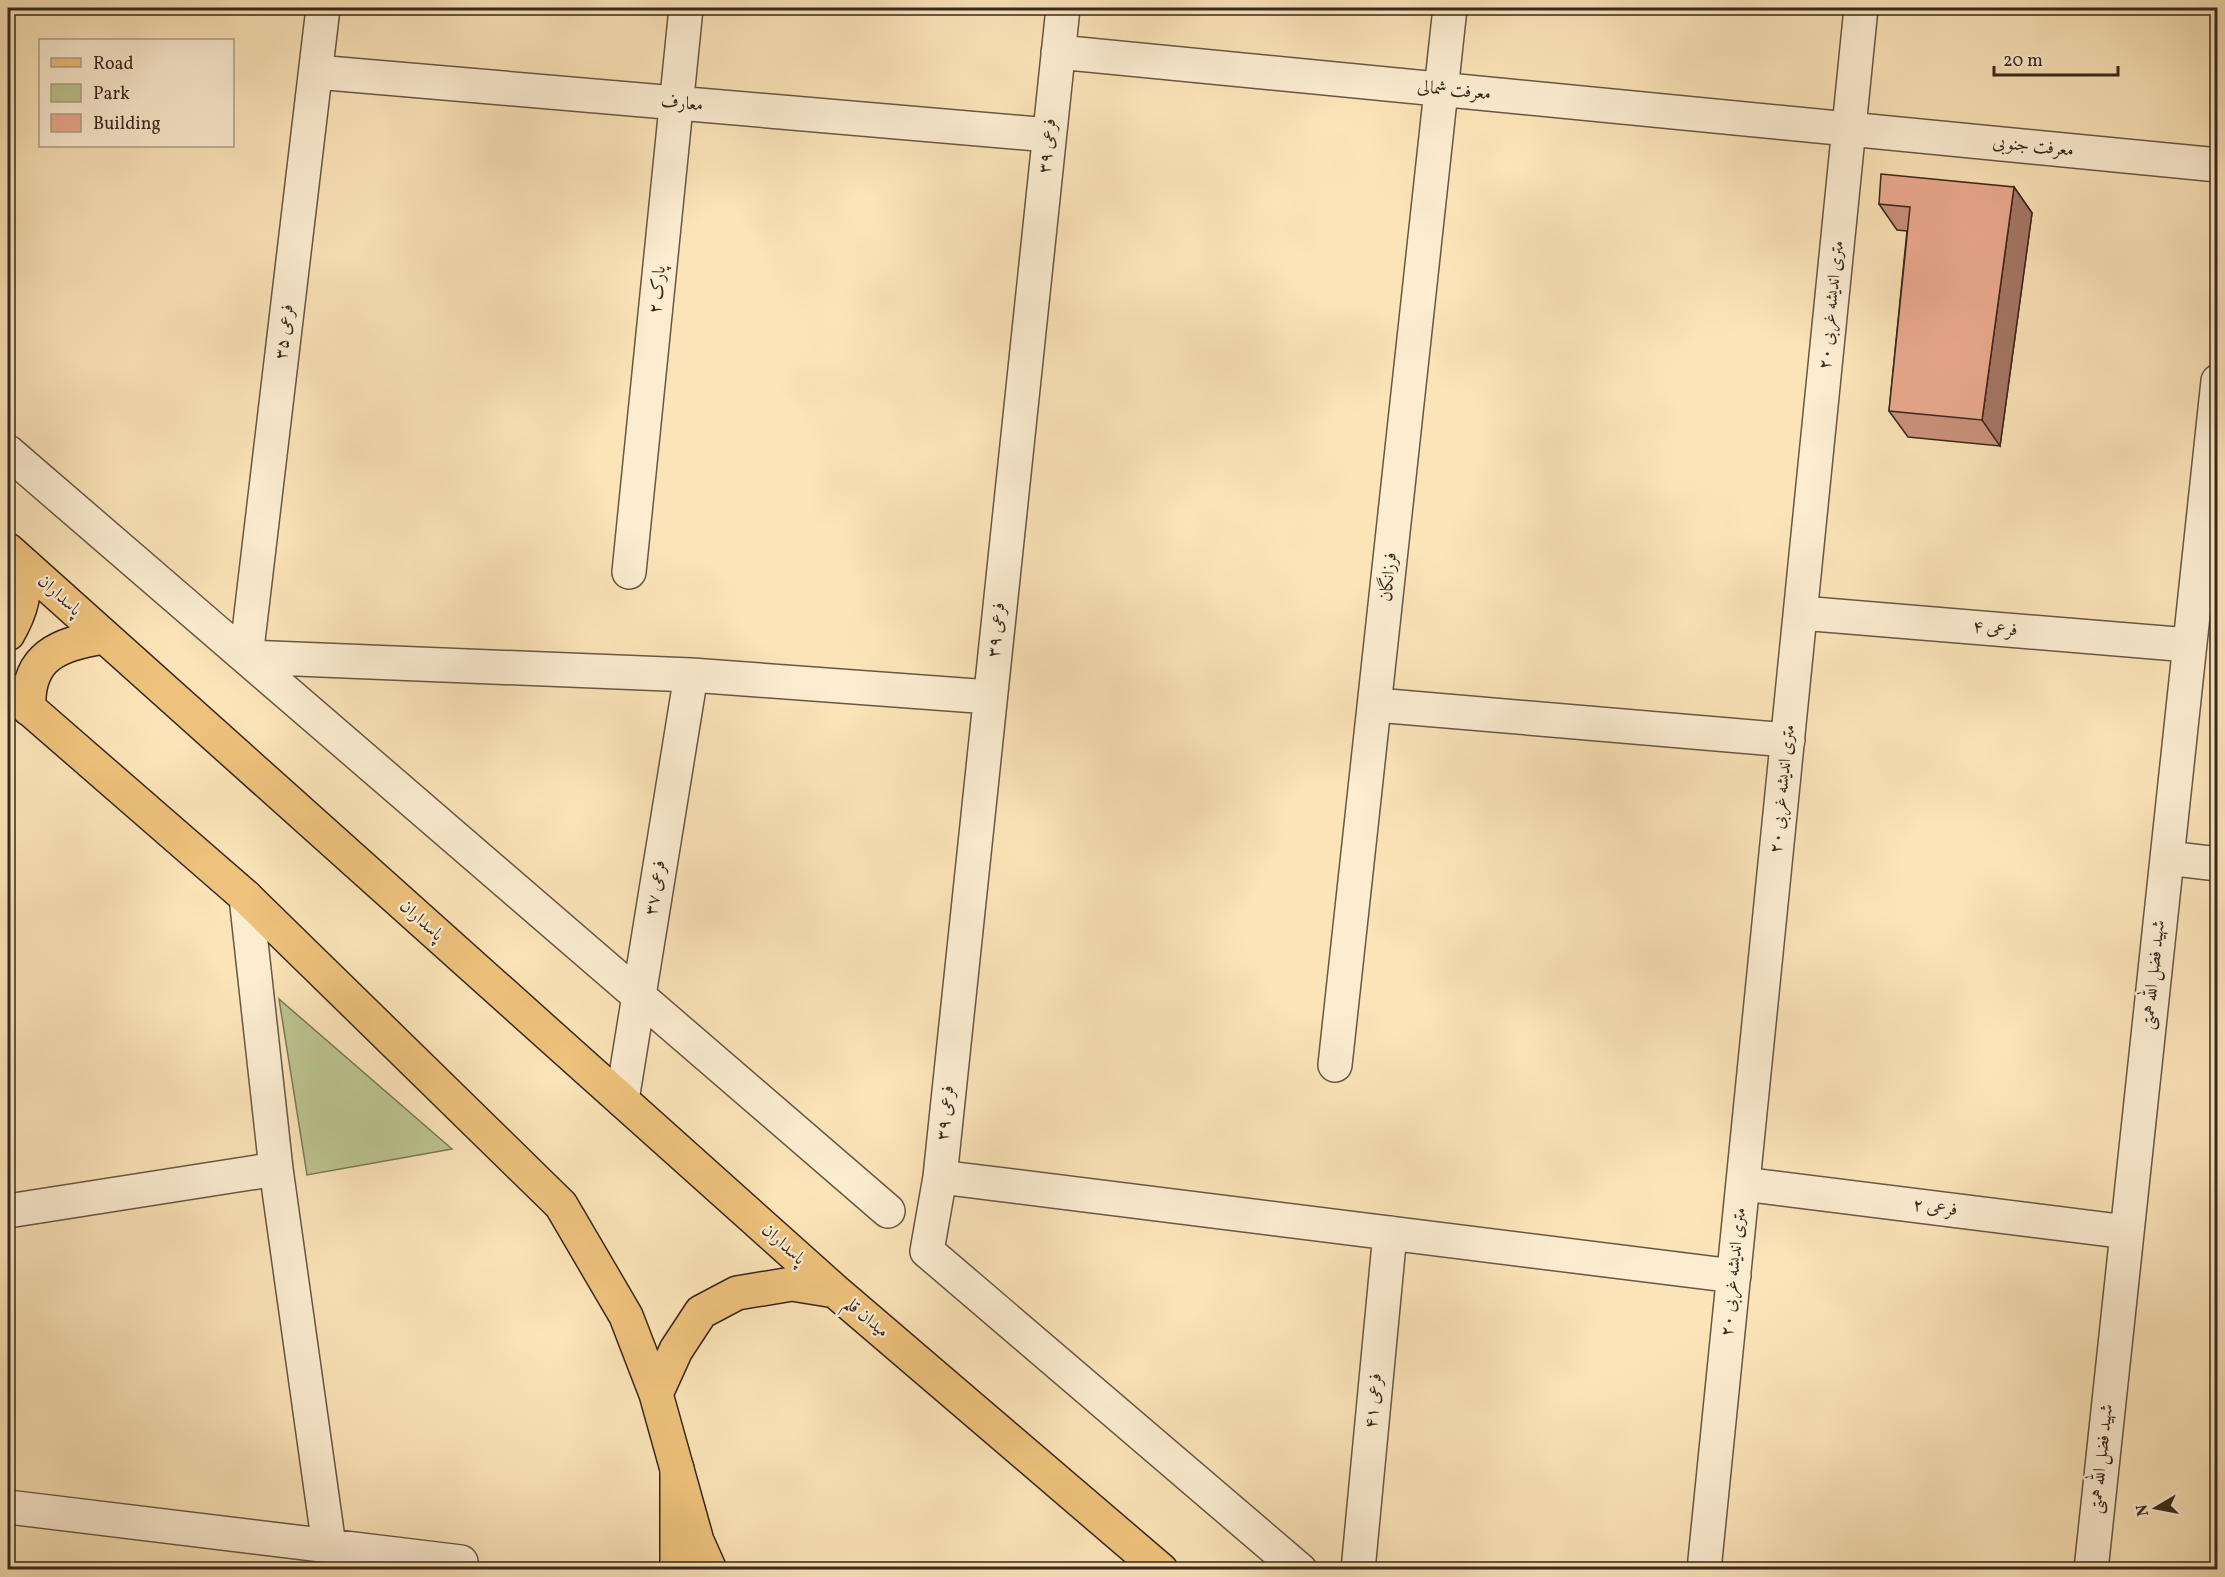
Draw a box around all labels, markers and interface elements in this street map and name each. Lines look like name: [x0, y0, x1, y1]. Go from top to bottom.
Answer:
legend: [39, 39, 234, 147]
scale bar: [1994, 39, 2118, 77]
text: 20 m: [2003, 49, 2043, 74]
text: Road: [93, 52, 134, 77]
street label: معرفت شمالی: [1416, 75, 1492, 107]
text: Park: [93, 82, 130, 107]
street label: معارف: [660, 90, 704, 118]
text: Building: [93, 112, 161, 137]
street label: فرعی ۳۹: [1033, 117, 1063, 175]
street label: معرفت جنوبی: [1991, 130, 2075, 164]
street label: ۲۰ متری اندیشه غربی: [1813, 239, 1851, 371]
street label: پارک ۲: [643, 263, 673, 315]
street label: فرعی ۳۵: [269, 303, 301, 361]
street label: فرزانگان: [1373, 551, 1404, 603]
street label: پاسداران: [31, 569, 88, 624]
street label: فرعی ۳۹: [982, 601, 1012, 659]
street label: فرعی ۴: [1972, 615, 2018, 643]
street label: ۲۰ متری اندیشه غربی: [1764, 723, 1802, 855]
street label: فرعی ۳۷: [639, 859, 673, 917]
street label: پاسداران: [393, 894, 450, 949]
street label: شهید فضل الله همتی: [2133, 919, 2172, 1031]
street label: فرعی ۳۹: [931, 1084, 961, 1142]
street label: فرعی ۲: [1911, 1193, 1959, 1223]
street label: ۲۰ متری اندیشه غربی: [1715, 1206, 1753, 1338]
street label: پاسداران: [755, 1218, 812, 1273]
street label: میدان قلم: [836, 1292, 894, 1347]
street label: فرعی ۴۱: [1359, 1372, 1389, 1430]
street label: شهید فضل الله همتی: [2081, 1403, 2120, 1515]
north arrow: [2126, 1478, 2186, 1538]
text: N: [2131, 1502, 2155, 1518]

